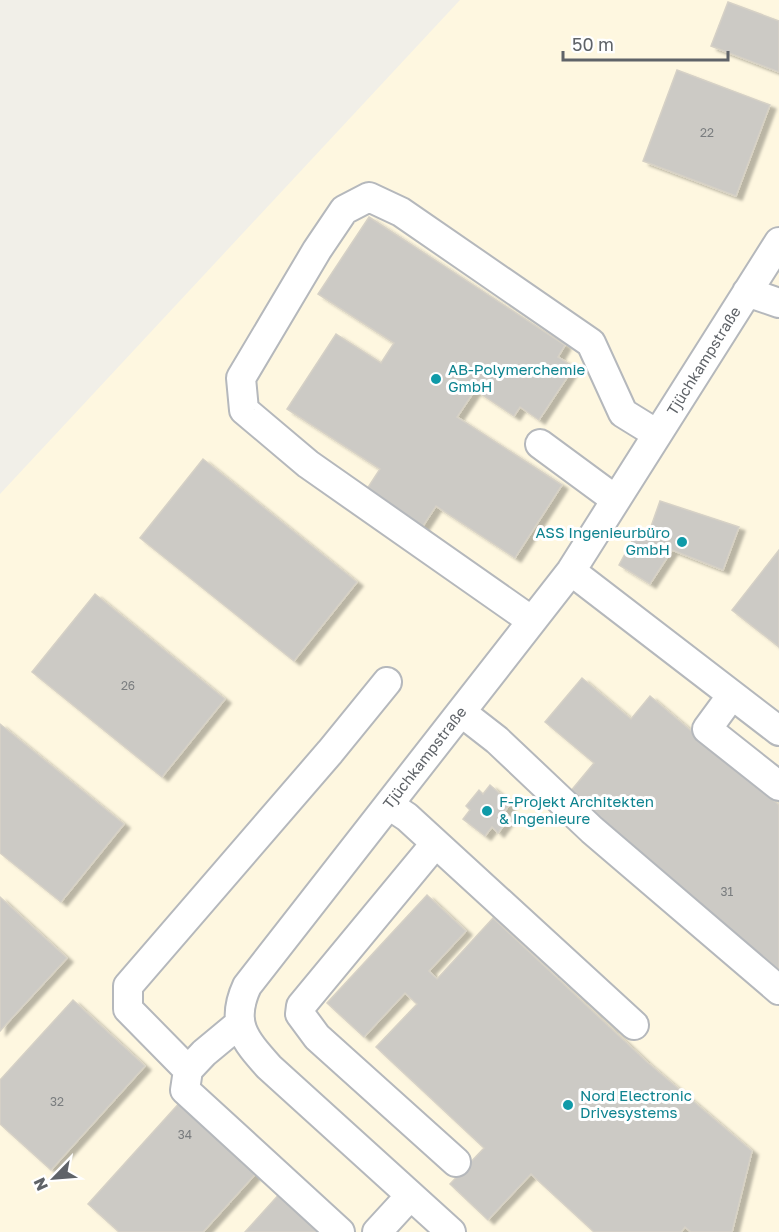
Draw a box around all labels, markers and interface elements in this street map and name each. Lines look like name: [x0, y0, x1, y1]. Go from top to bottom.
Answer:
scale bar: [563, 24, 728, 62]
text: 50 m: [572, 33, 614, 55]
house number: 22: [700, 125, 714, 140]
street label: Tjüchkampstraße: [662, 303, 744, 418]
place label: AB-Polymerchemie GmbH: [448, 360, 585, 395]
marker: AB-Polymerchemie GmbH: [429, 372, 443, 386]
place label: ASS Ingenieurbüro GmbH: [535, 523, 670, 558]
marker: ASS Ingenieurbüro GmbH: [675, 535, 689, 549]
house number: 26: [121, 678, 135, 693]
street label: Tjüchkampstraße: [379, 703, 470, 812]
place label: F-Projekt Architekten & Ingenieure: [499, 792, 654, 827]
marker: F-Projekt Architekten & Ingenieure: [480, 804, 494, 818]
house number: 31: [721, 884, 734, 899]
place label: Nord Electronic Drivesystems: [580, 1086, 692, 1121]
house number: 32: [50, 1094, 64, 1109]
marker: Nord Electronic Drivesystems: [561, 1098, 575, 1112]
house number: 34: [178, 1127, 192, 1142]
north arrow: [24, 1148, 84, 1208]
text: N: [29, 1175, 52, 1194]

